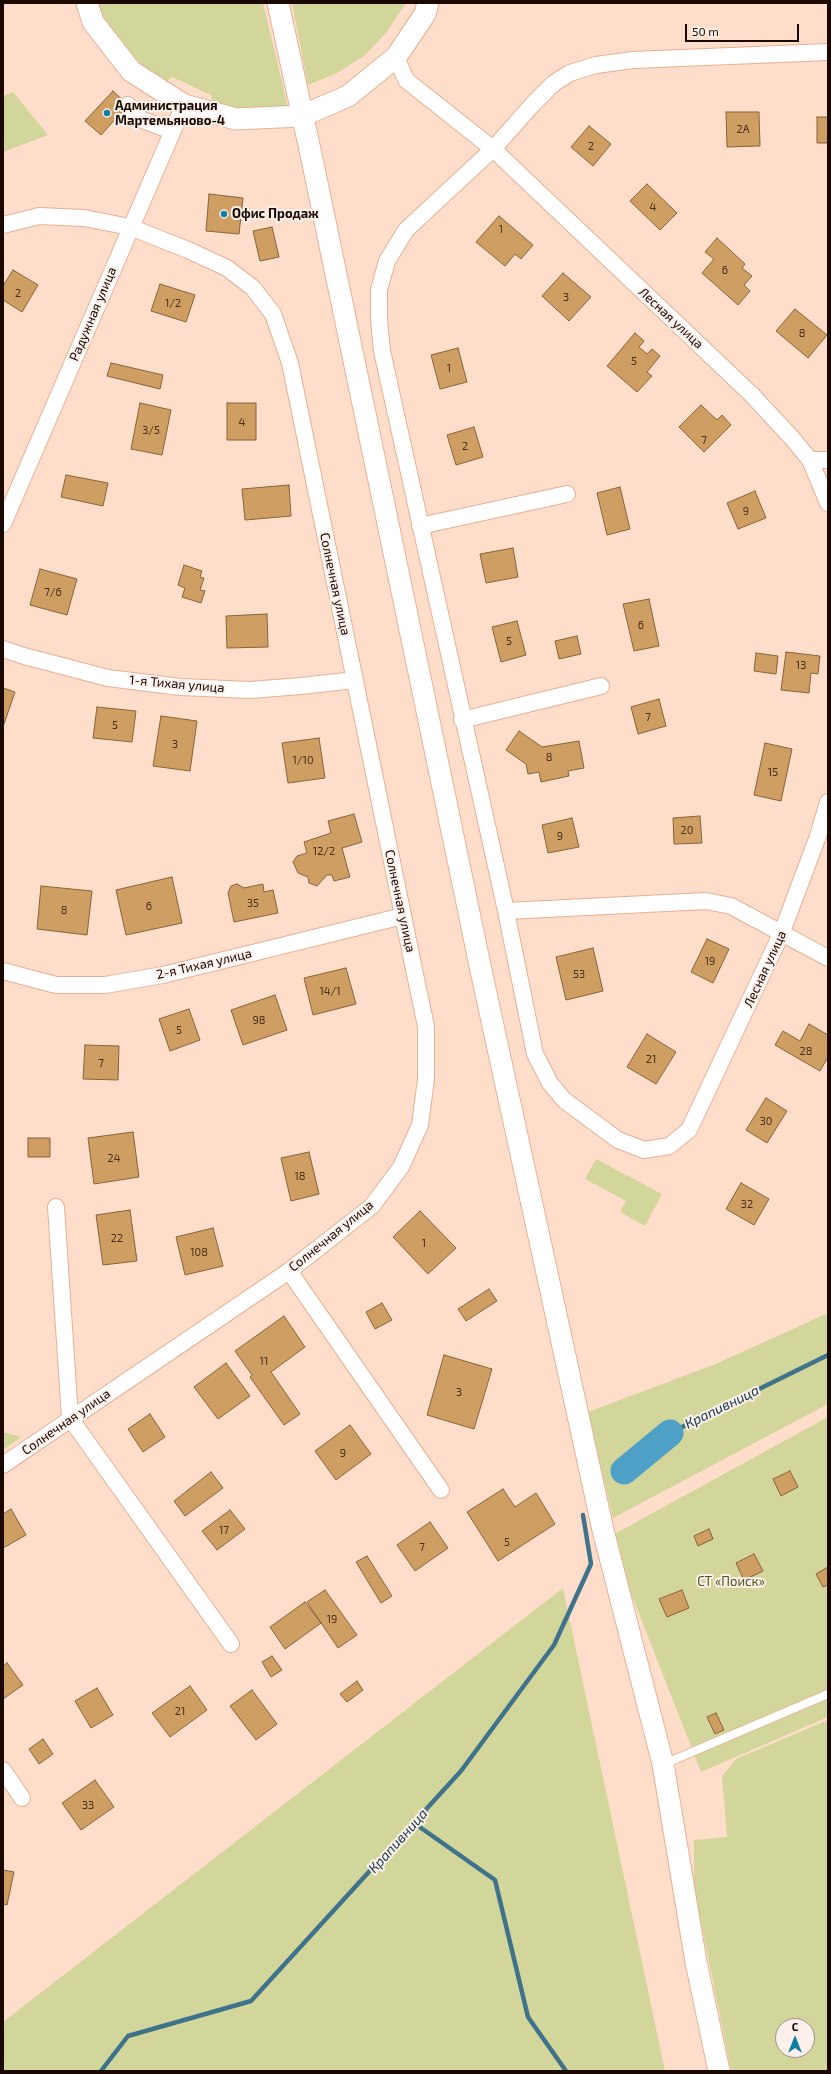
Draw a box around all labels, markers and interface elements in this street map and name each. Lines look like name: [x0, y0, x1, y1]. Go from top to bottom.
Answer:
scale bar: [687, 16, 801, 42]
text: 50 m: [692, 24, 719, 38]
place label: Администрация Мартемьяново-4: [115, 98, 225, 129]
marker: Администрация Мартемьяново-4: [102, 108, 112, 118]
house number: 2А: [736, 122, 750, 136]
house number: 2: [588, 139, 594, 153]
house number: 4: [650, 200, 656, 214]
place label: Офис Продаж: [232, 206, 319, 222]
marker: Офис Продаж: [219, 209, 229, 219]
house number: 1: [499, 222, 503, 236]
house number: 6: [722, 263, 728, 277]
street label: Радужная улица: [66, 265, 120, 363]
street label: Лесная улица: [635, 284, 707, 352]
house number: 2: [15, 286, 21, 300]
house number: 3: [563, 290, 569, 304]
house number: 1/2: [165, 296, 181, 310]
house number: 8: [799, 326, 805, 340]
house number: 5: [631, 354, 637, 368]
house number: 1: [447, 361, 451, 375]
house number: 4: [239, 415, 245, 429]
house number: 3/5: [142, 423, 160, 437]
house number: 7: [701, 433, 707, 447]
house number: 2: [462, 439, 468, 453]
house number: 9: [743, 504, 749, 518]
street label: Солнечная улица: [317, 531, 353, 637]
house number: 7/6: [44, 585, 62, 599]
house number: 6: [638, 618, 644, 632]
house number: 5: [506, 634, 512, 648]
house number: 13: [796, 658, 806, 672]
street label: 1-я Тихая улица: [129, 672, 225, 696]
house number: 7: [645, 710, 651, 724]
house number: 5: [112, 718, 118, 732]
house number: 3: [172, 737, 178, 751]
house number: 8: [546, 750, 552, 764]
house number: 1/10: [292, 753, 314, 767]
house number: 15: [768, 765, 778, 779]
house number: 20: [681, 823, 693, 837]
house number: 9: [557, 829, 563, 843]
house number: 12/2: [313, 844, 335, 858]
street label: Солнечная улица: [382, 848, 418, 954]
house number: 35: [247, 896, 259, 910]
house number: 6: [146, 899, 152, 913]
house number: 8: [61, 903, 67, 917]
street label: Лесная улица: [740, 928, 790, 1010]
street label: 2-я Тихая улица: [155, 945, 253, 983]
house number: 19: [705, 954, 715, 968]
house number: 53: [573, 967, 585, 981]
house number: 14/1: [319, 984, 341, 998]
house number: 98: [253, 1013, 265, 1027]
house number: 5: [176, 1023, 182, 1037]
house number: 28: [800, 1044, 812, 1058]
house number: 21: [646, 1052, 656, 1066]
house number: 7: [98, 1056, 104, 1070]
house number: 30: [760, 1114, 772, 1128]
house number: 24: [108, 1151, 120, 1165]
house number: 18: [294, 1169, 306, 1183]
street label: Солнечная улица: [286, 1197, 376, 1275]
house number: 32: [741, 1197, 753, 1211]
house number: 22: [111, 1231, 123, 1245]
house number: 1: [422, 1236, 426, 1250]
house number: 108: [190, 1245, 208, 1259]
house number: 11: [260, 1354, 268, 1368]
water label: Крапивница: [682, 1382, 762, 1432]
house number: 3: [456, 1385, 462, 1399]
street label: Солнечная улица: [19, 1386, 113, 1458]
house number: 9: [340, 1446, 346, 1460]
house number: 17: [219, 1523, 229, 1537]
house number: 5: [504, 1535, 510, 1549]
house number: 7: [419, 1540, 425, 1554]
park label: СТ «Поиск»: [697, 1574, 765, 1590]
house number: 19: [327, 1612, 337, 1626]
house number: 21: [175, 1704, 185, 1718]
house number: 33: [82, 1798, 94, 1812]
water label: Крапивница: [365, 1805, 431, 1877]
north arrow: [775, 2018, 815, 2058]
text: С: [792, 2020, 798, 2033]

